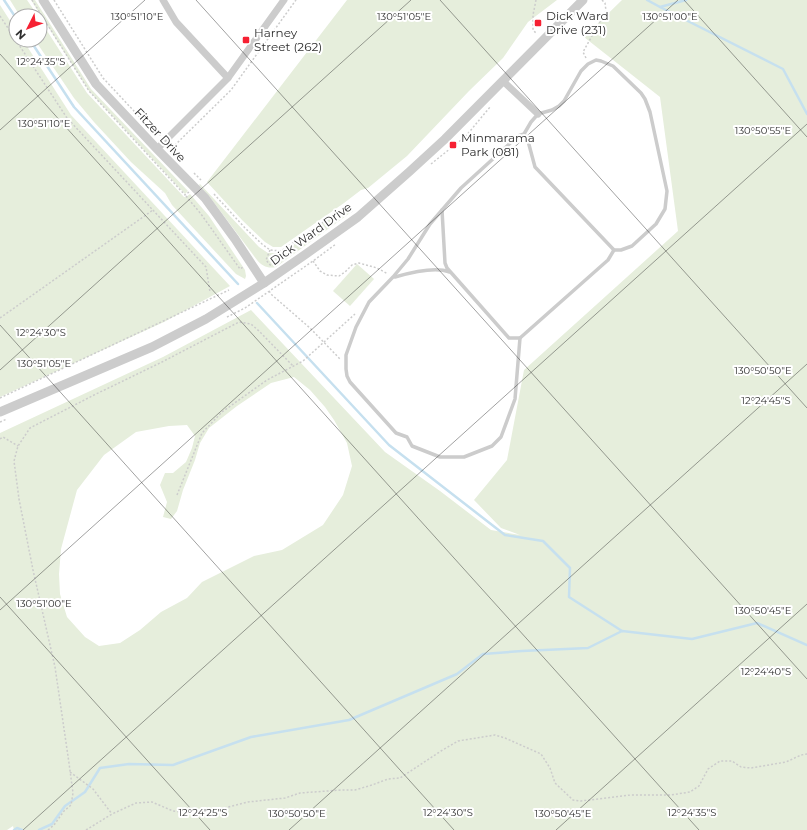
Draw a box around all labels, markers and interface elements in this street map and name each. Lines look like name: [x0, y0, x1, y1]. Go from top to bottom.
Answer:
north arrow: [8, 8, 48, 48]
place label: Dick Ward Drive (231): [546, 8, 609, 37]
text: 130°51'10"E: [111, 10, 164, 23]
text: 130°51'05"E: [377, 10, 431, 23]
text: 130°51'00"E: [642, 10, 698, 23]
marker: Dick Ward Drive (231): [533, 18, 543, 28]
place label: Harney Street (262): [254, 25, 322, 54]
text: N: [12, 27, 29, 43]
marker: Harney Street (262): [241, 35, 251, 45]
text: 12°24'35"S: [17, 55, 65, 68]
street label: Fitzer Drive: [132, 105, 189, 165]
text: 130°51'10"E: [18, 117, 71, 130]
text: 130°50'55"E: [735, 124, 791, 137]
place label: Minmarama Park (081): [461, 130, 535, 159]
marker: Minmarama Park (081): [448, 140, 458, 150]
street label: Dick Ward Drive: [267, 199, 354, 268]
text: 12°24'30"S: [16, 326, 66, 339]
text: 130°51'05"E: [17, 357, 71, 370]
text: 130°50'50"E: [734, 364, 792, 377]
text: 12°24'45"S: [741, 394, 791, 407]
text: 130°51'00"E: [16, 597, 72, 610]
text: 130°50'45"E: [735, 604, 792, 617]
text: 12°24'40"S: [741, 665, 791, 678]
text: 12°24'25"S: [178, 806, 228, 819]
text: 12°24'30"S: [423, 806, 473, 819]
text: 12°24'35"S: [668, 806, 716, 819]
text: 130°50'50"E: [268, 807, 326, 820]
text: 130°50'45"E: [535, 807, 592, 820]

